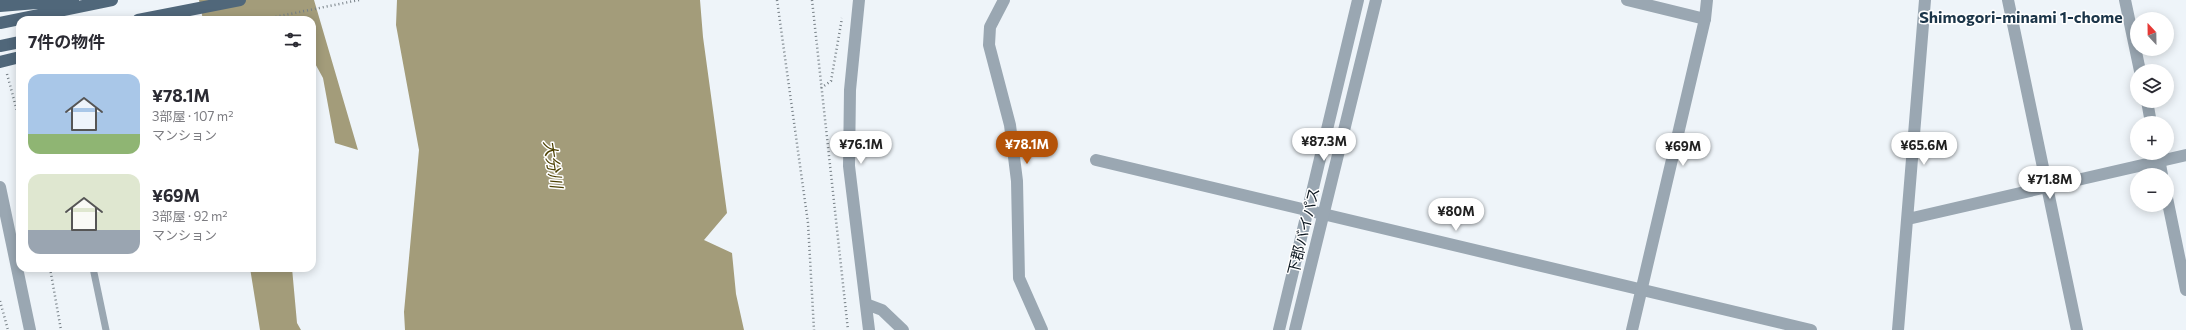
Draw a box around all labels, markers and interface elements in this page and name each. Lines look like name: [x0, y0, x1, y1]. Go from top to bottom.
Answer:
district label: Shimogori-minami 1-chome: [1919, 7, 2123, 26]
north arrow: [2130, 12, 2174, 56]
map controls: [2130, 12, 2174, 212]
icon: filters: [282, 29, 304, 51]
text: 7件の物件: [28, 31, 105, 52]
button: layers: [2130, 64, 2174, 108]
text: ¥78.1M: [152, 85, 210, 106]
icon: home: [60, 90, 108, 138]
text: 3部屋 · 107 m²: [152, 108, 233, 124]
button: +: [2130, 116, 2174, 160]
text: マンション: [152, 127, 217, 143]
pin: ¥87.3M: [1291, 128, 1357, 162]
pin: ¥76.1M: [828, 131, 894, 165]
pin: ¥78.1M: [994, 131, 1060, 165]
pin: ¥65.6M: [1891, 132, 1957, 166]
text: ¥87.3M: [1301, 133, 1347, 149]
pin: ¥69M: [1659, 133, 1707, 167]
text: ¥76.1M: [839, 136, 883, 152]
text: ¥78.1M: [1005, 136, 1049, 152]
text: ¥65.6M: [1900, 137, 1948, 153]
text: ¥69M: [1665, 138, 1701, 154]
water label: 大分川: [541, 139, 567, 191]
pin: ¥71.8M: [2017, 166, 2083, 200]
button: −: [2130, 168, 2174, 212]
text: ¥71.8M: [2027, 171, 2073, 187]
text: ¥69M: [152, 185, 200, 206]
street label: 下郡バイパス: [1283, 185, 1323, 277]
icon: home: [60, 190, 108, 238]
pin: ¥80M: [1432, 198, 1480, 232]
text: ¥80M: [1437, 203, 1475, 219]
text: 3部屋 · 92 m²: [152, 208, 228, 224]
text: マンション: [152, 227, 217, 243]

